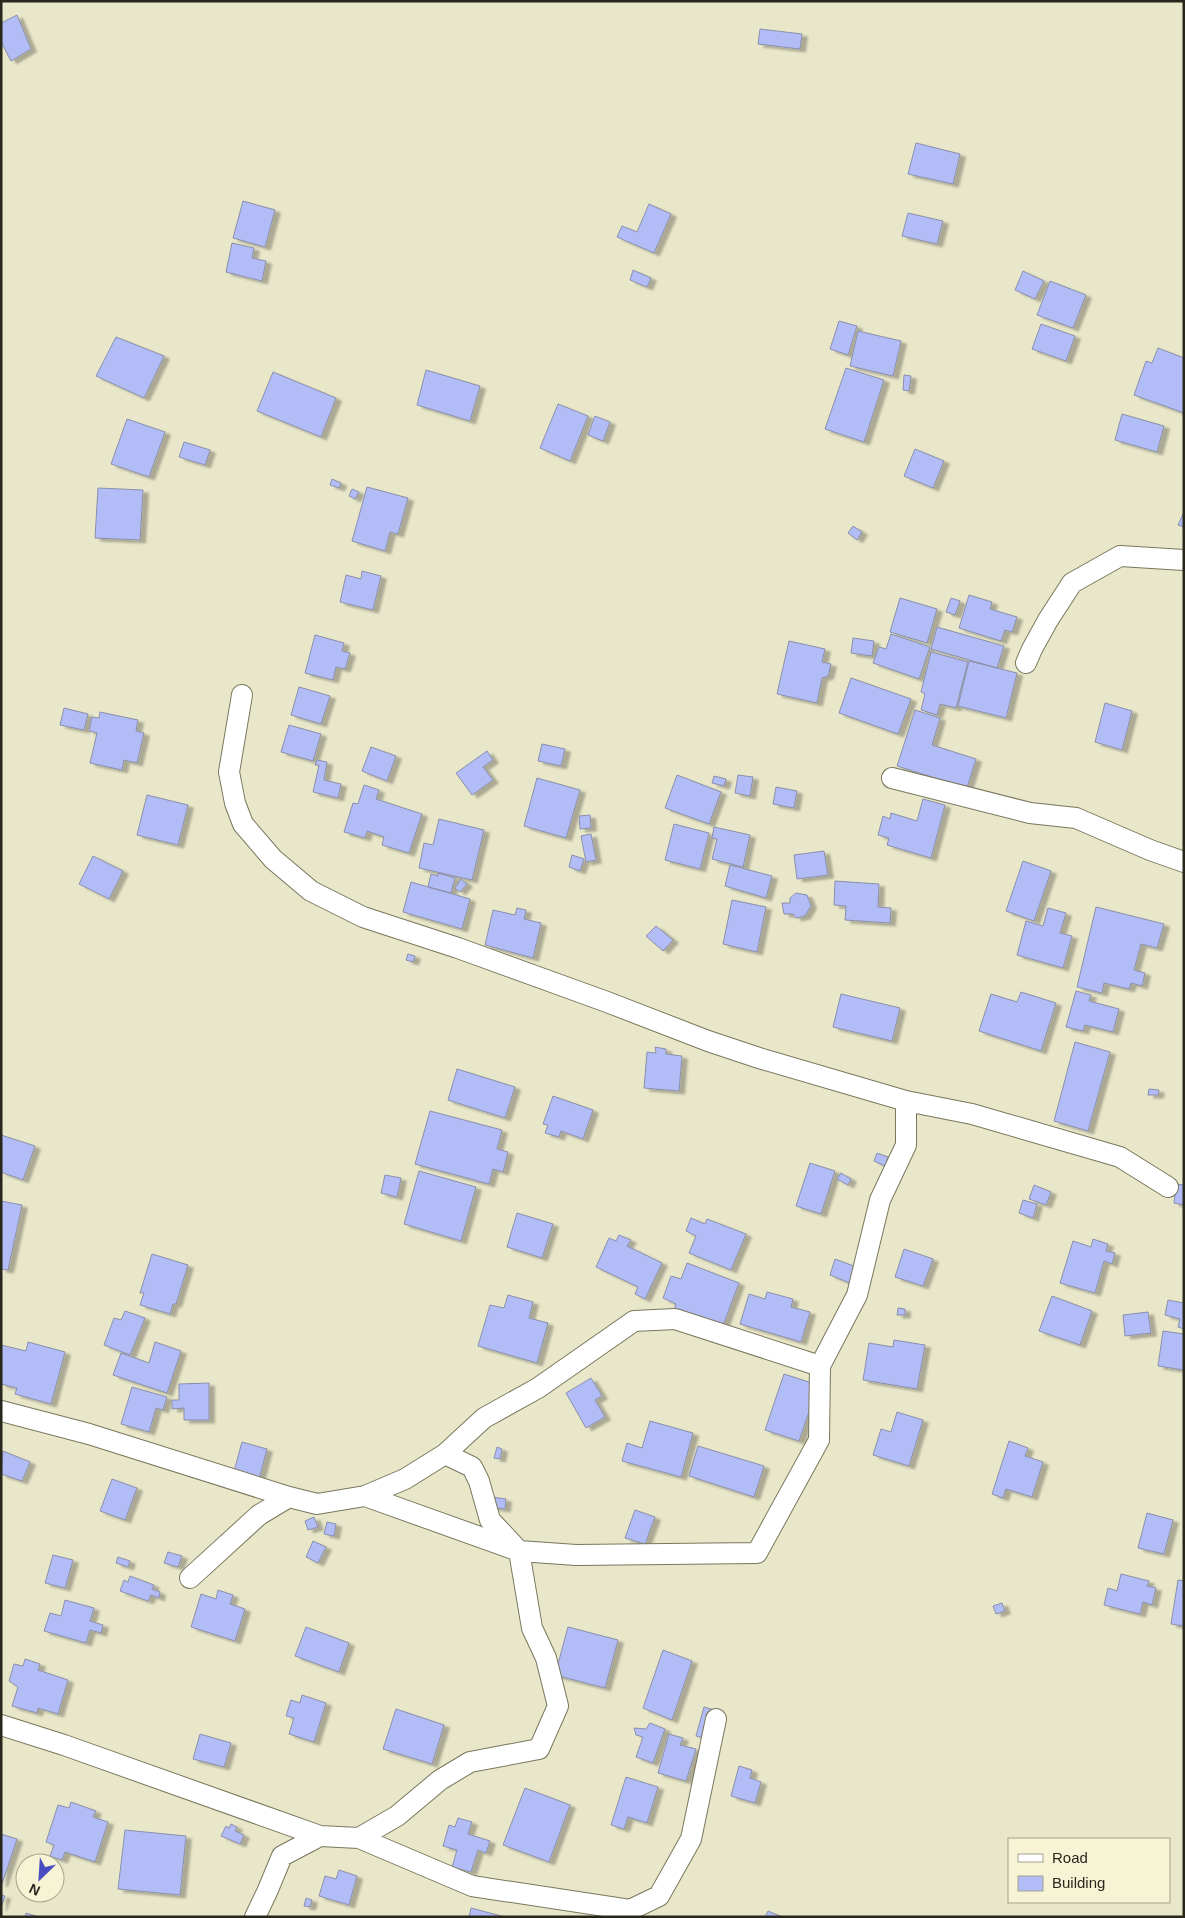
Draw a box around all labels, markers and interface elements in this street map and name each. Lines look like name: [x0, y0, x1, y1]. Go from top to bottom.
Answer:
legend: [1008, 1838, 1170, 1903]
text: Road: [1052, 1849, 1088, 1866]
north arrow: [15, 1853, 65, 1903]
text: Building: [1052, 1874, 1105, 1891]
text: N: [27, 1880, 42, 1899]

